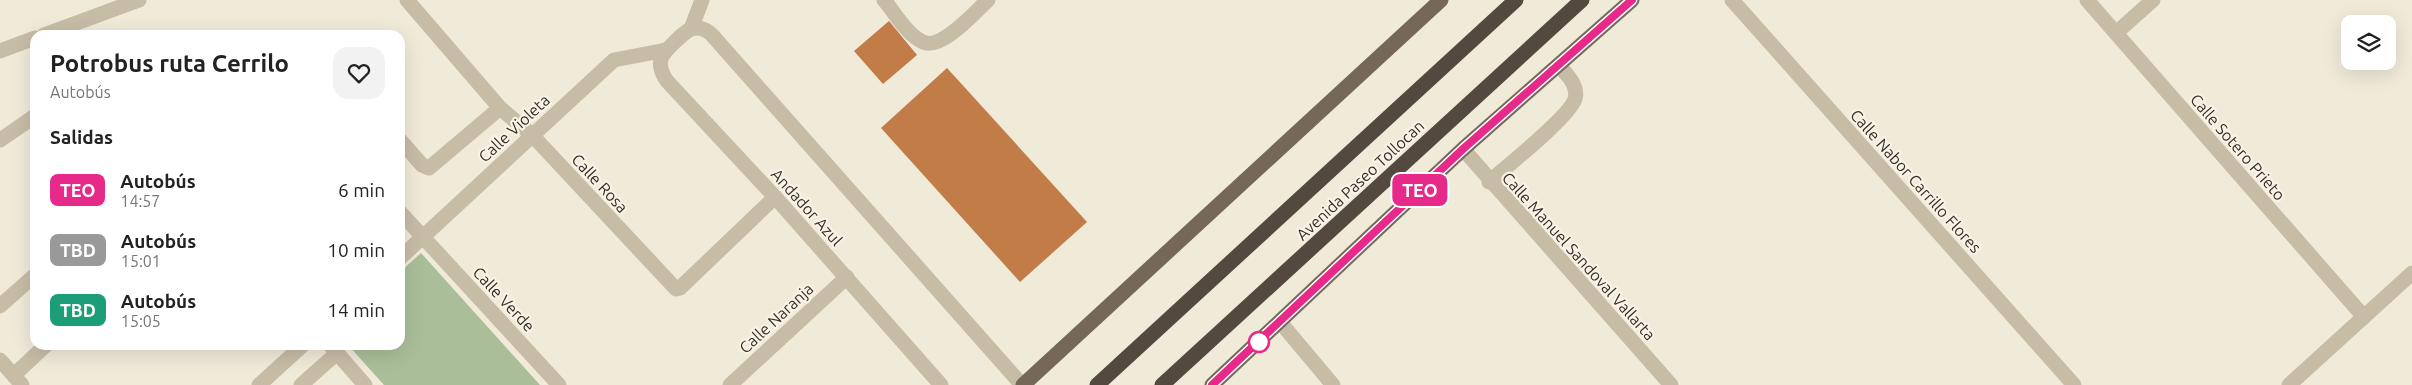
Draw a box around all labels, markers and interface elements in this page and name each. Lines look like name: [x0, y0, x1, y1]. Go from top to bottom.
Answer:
map controls: [2341, 15, 2396, 70]
button: layers: [2341, 15, 2396, 70]
button: heart: [333, 47, 385, 99]
text: Potrobus ruta Cerrilo: [50, 50, 289, 77]
text: Autobús: [50, 83, 111, 101]
street label: Calle Sotero Prieto: [2187, 90, 2289, 204]
street label: Calle Violeta: [475, 91, 553, 165]
street label: Calle Nabor Carrillo Flores: [1847, 106, 1985, 256]
street label: Avenida Paseo Tollocan: [1293, 116, 1427, 244]
text: Salidas: [50, 126, 113, 148]
street label: Calle Rosa: [568, 150, 632, 216]
street label: Andador Azul: [768, 165, 846, 249]
street label: Calle Manuel Sandoval Vallarta: [1499, 168, 1659, 344]
text: Autobús: [120, 170, 196, 192]
line badge: TEO: [1391, 174, 1449, 206]
text: 6 min: [338, 179, 385, 201]
text: TEO: [60, 180, 95, 200]
text: TEO: [1402, 180, 1438, 200]
text: 14:57: [120, 192, 160, 210]
text: Autobús: [121, 230, 196, 252]
text: 10 min: [327, 239, 385, 261]
text: TBD: [60, 240, 96, 260]
text: 15:01: [121, 252, 161, 270]
street label: Calle Verde: [470, 263, 538, 335]
street label: Calle Naranja: [735, 279, 817, 357]
text: Autobús: [121, 290, 196, 312]
text: 14 min: [327, 299, 385, 321]
text: TBD: [60, 300, 96, 320]
text: 15:05: [121, 312, 161, 330]
unlabelled marker: [1248, 331, 1270, 353]

